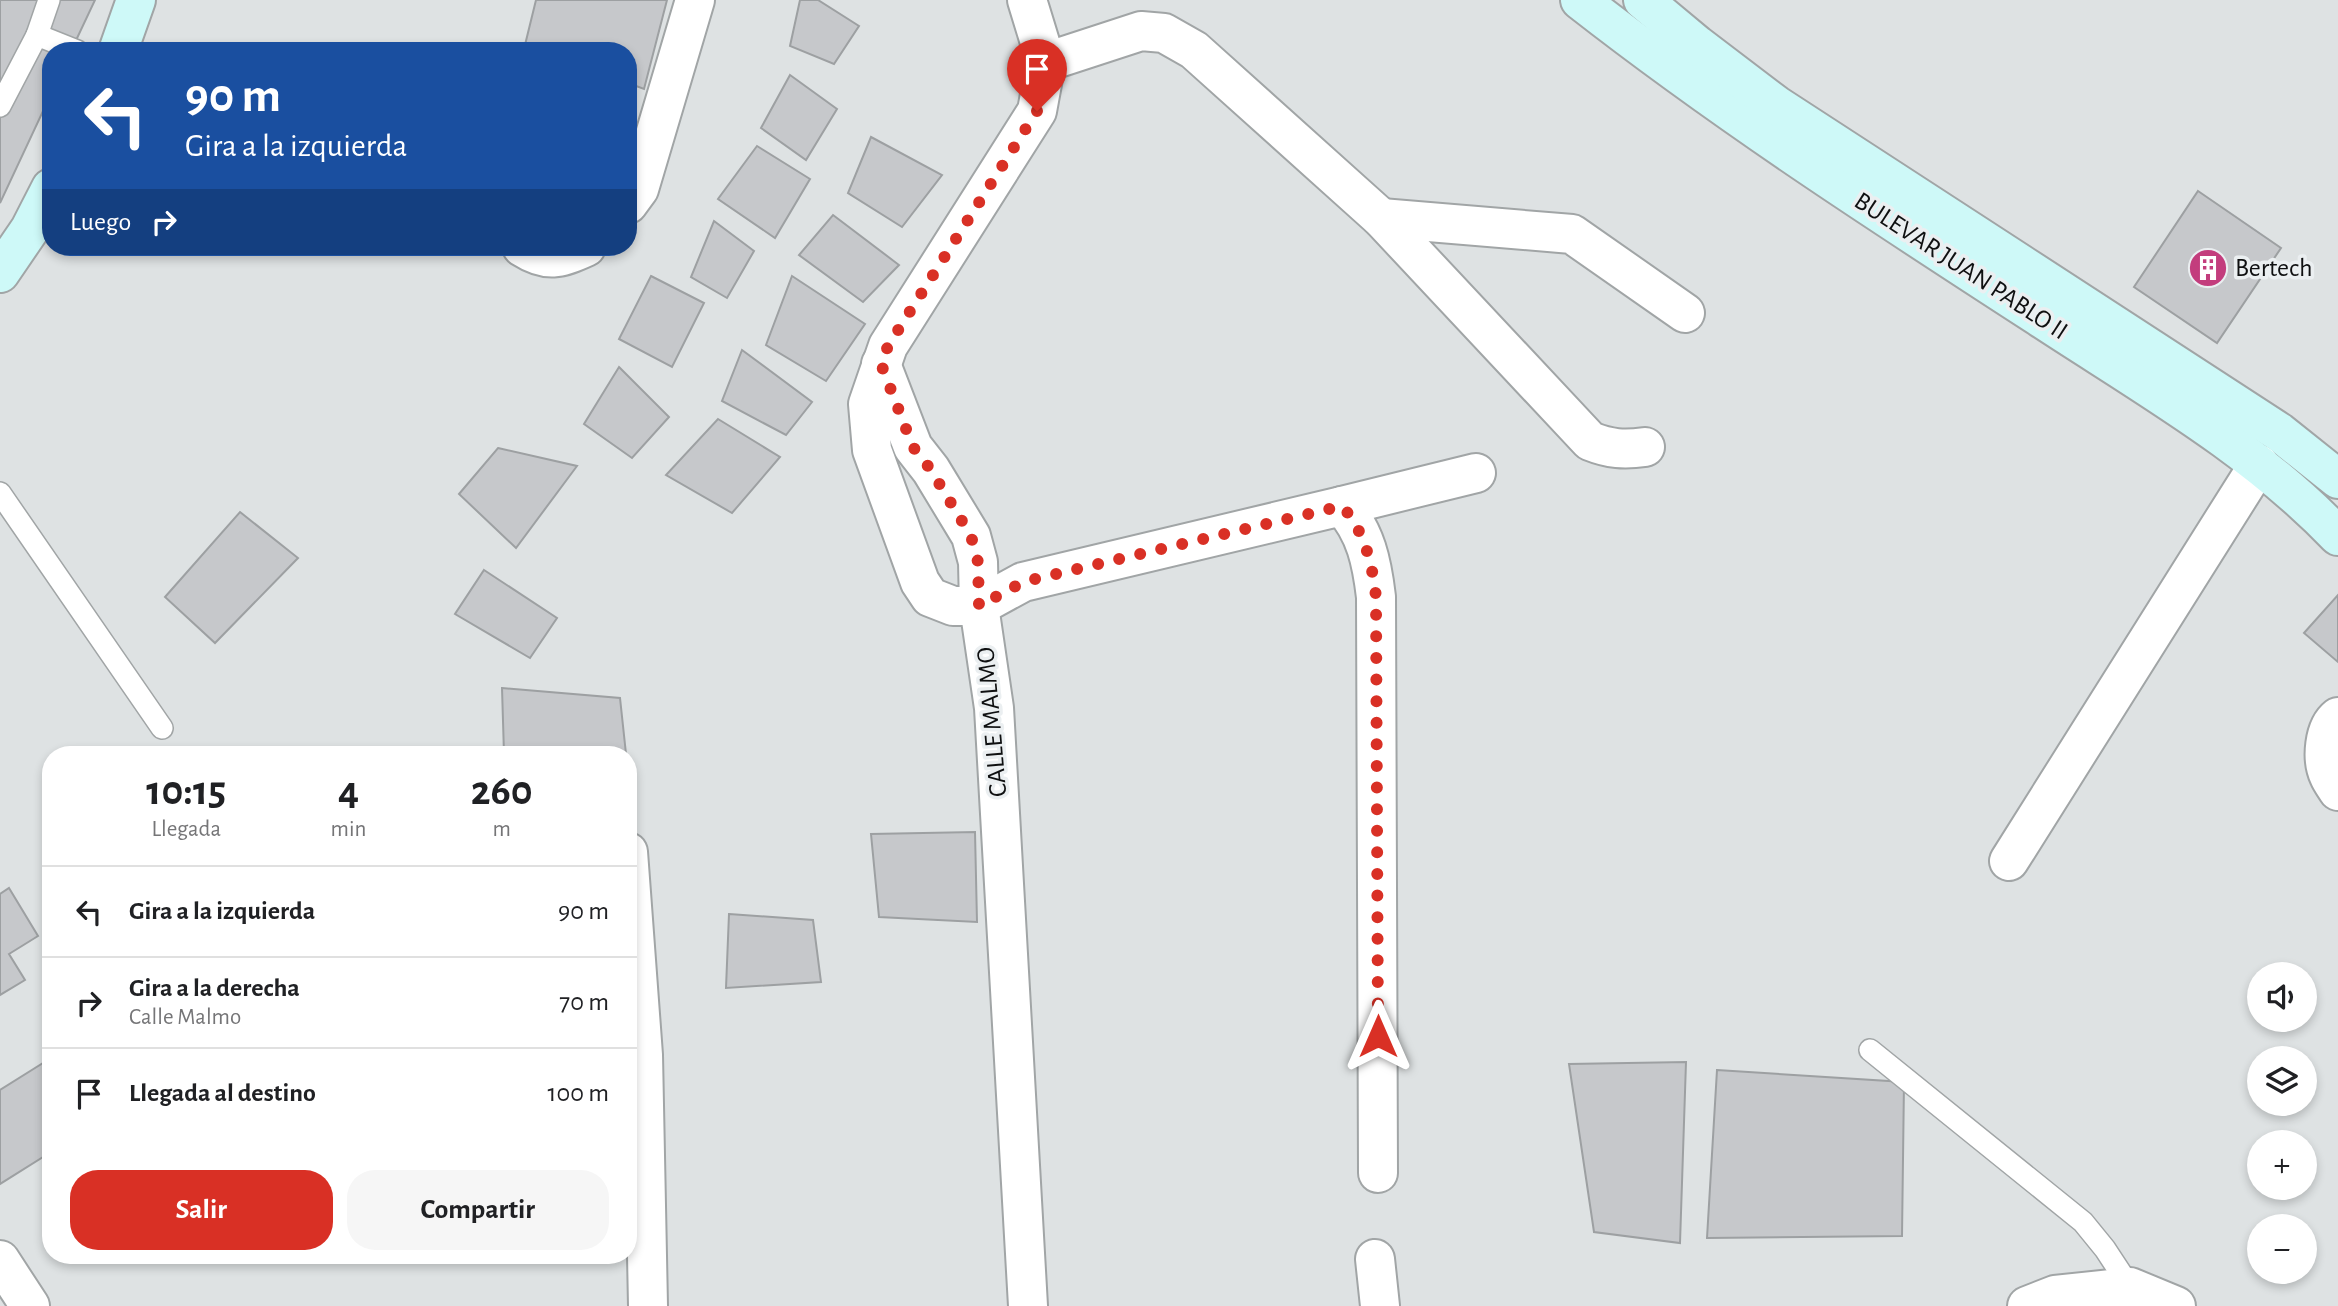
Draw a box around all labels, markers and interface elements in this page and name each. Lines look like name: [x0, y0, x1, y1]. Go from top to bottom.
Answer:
pin: [1007, 39, 1067, 111]
icon: arrive: [1018, 50, 1056, 88]
icon: left: [70, 70, 161, 161]
text: 90 m: [185, 72, 281, 121]
text: Gira a la izquierda: [185, 130, 407, 162]
street label: BULEVAR JUAN PABLO II: [1850, 187, 2072, 345]
icon: right: [145, 203, 183, 241]
text: Luego: [70, 209, 131, 235]
building icon: Bertech: [2187, 247, 2229, 289]
place label: Bertech: [2235, 255, 2313, 281]
street label: CALLE MALMO: [972, 646, 1012, 798]
text: 10:15: [146, 770, 226, 812]
text: 4: [338, 770, 359, 812]
text: 260: [471, 770, 533, 812]
text: Llegada: [151, 818, 221, 841]
text: min: [331, 818, 366, 841]
text: m: [492, 818, 511, 841]
icon: left: [70, 893, 108, 931]
text: Gira a la izquierda: [129, 898, 315, 924]
text: 90 m: [558, 898, 609, 924]
map controls: [2247, 962, 2317, 1284]
button: sound: [2247, 962, 2317, 1032]
text: Gira a la derecha: [129, 975, 300, 1001]
icon: right: [70, 984, 108, 1022]
text: 70 m: [559, 989, 609, 1015]
position arrow: [1341, 999, 1415, 1073]
text: Calle Malmo: [129, 1006, 241, 1029]
button: layers: [2247, 1046, 2317, 1116]
icon: arrive: [70, 1075, 108, 1113]
text: Llegada al destino: [129, 1080, 316, 1106]
text: 100 m: [548, 1080, 609, 1106]
button: +: [2247, 1130, 2317, 1200]
button: Salir: [70, 1170, 333, 1250]
button: Compartir: [347, 1170, 609, 1250]
button: −: [2247, 1214, 2317, 1284]

